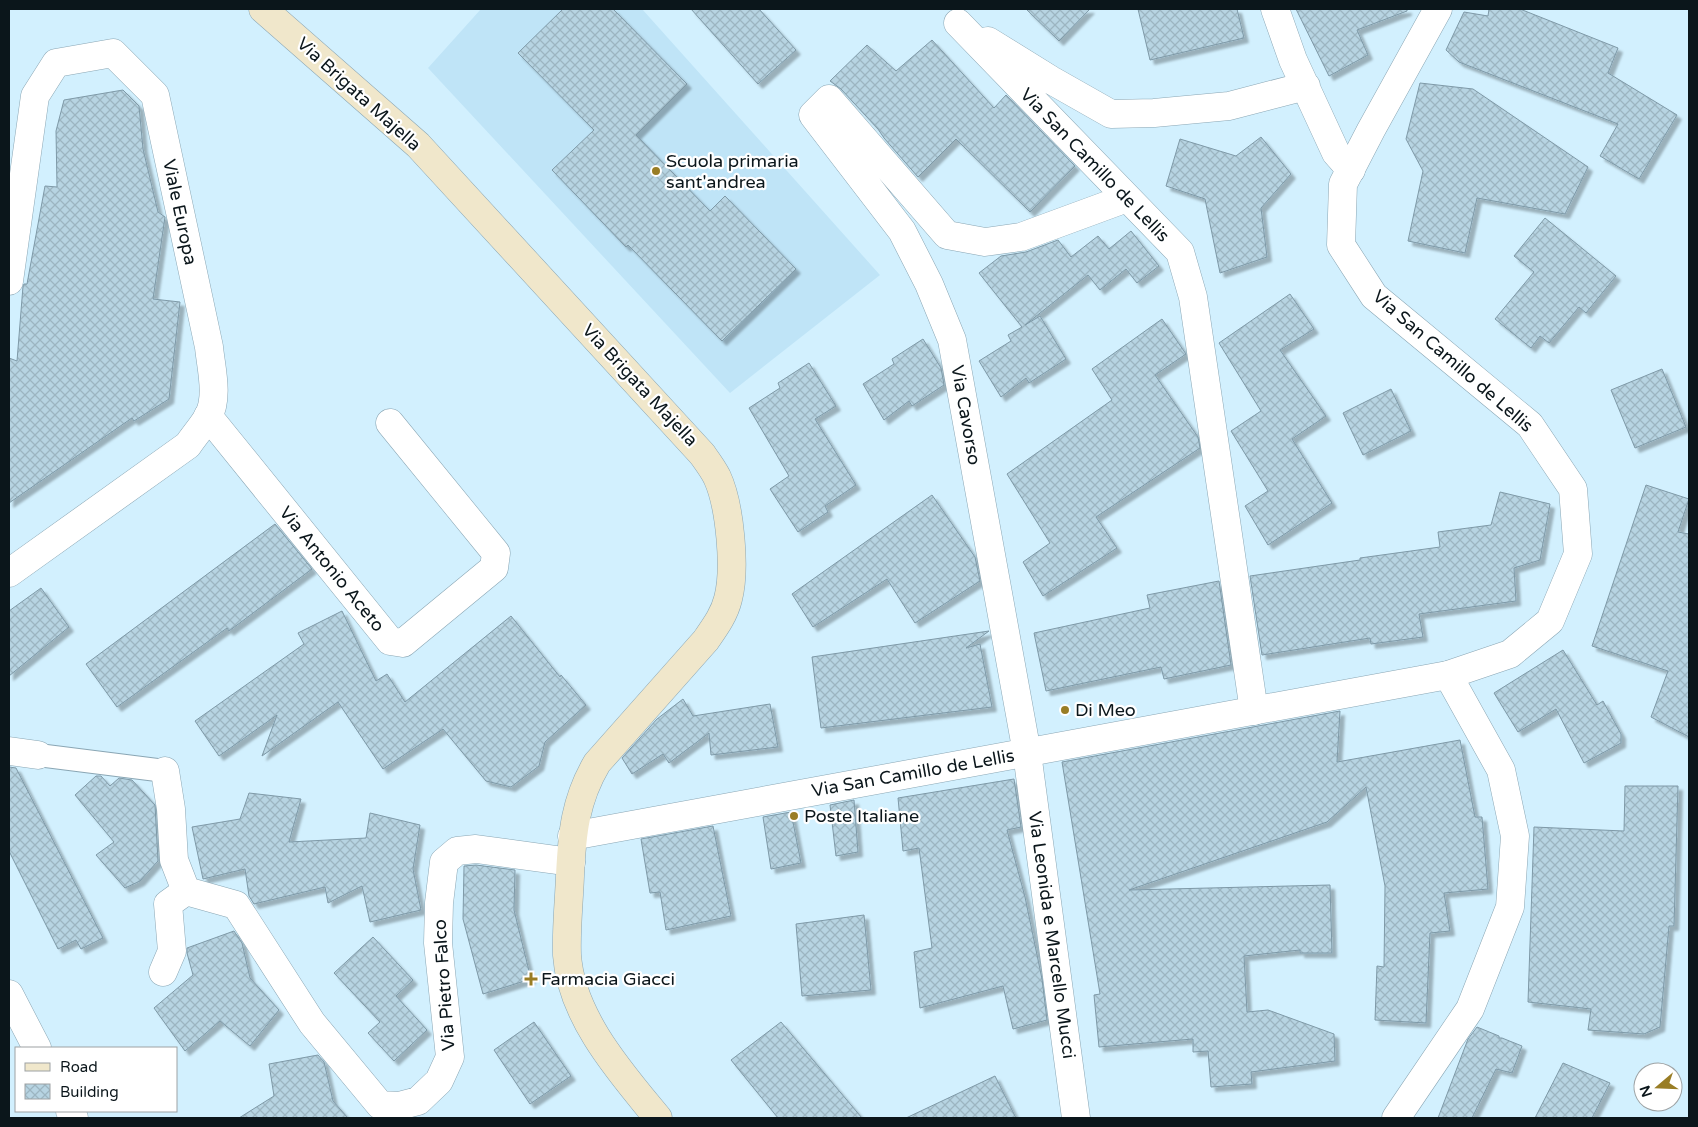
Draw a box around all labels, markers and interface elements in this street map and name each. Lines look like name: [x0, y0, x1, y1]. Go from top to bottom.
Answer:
street label: Via Brigata Majella: [292, 32, 426, 156]
street label: Via San Camillo de Lellis: [1016, 83, 1174, 247]
place label: Scuola primaria sant'andrea: [666, 150, 799, 193]
street label: Viale Europa: [158, 157, 202, 267]
marker: Scuola primaria sant'andrea: [650, 165, 662, 177]
street label: Via San Camillo de Lellis: [1368, 285, 1538, 437]
street label: Via Brigata Majella: [578, 319, 702, 451]
street label: Via Cavorso: [946, 363, 986, 467]
street label: Via Antonio Aceto: [275, 502, 389, 636]
place label: Di Meo: [1075, 699, 1136, 721]
marker: Di Meo: [1059, 704, 1071, 716]
street label: Via San Camillo de Lellis: [810, 744, 1016, 802]
place label: Poste Italiane: [804, 805, 919, 827]
marker: Poste Italiane: [788, 810, 800, 822]
street label: Via Leonida e Marcello Mucci: [1024, 810, 1080, 1060]
street label: Via Pietro Falco: [428, 918, 460, 1052]
place label: Farmacia Giacci: [541, 968, 675, 990]
marker: Farmacia Giacci: [525, 973, 537, 985]
legend: [15, 1047, 178, 1112]
text: Road: [60, 1058, 98, 1076]
north arrow: [1633, 1062, 1683, 1112]
text: Building: [60, 1083, 119, 1101]
text: N: [1636, 1083, 1656, 1099]

